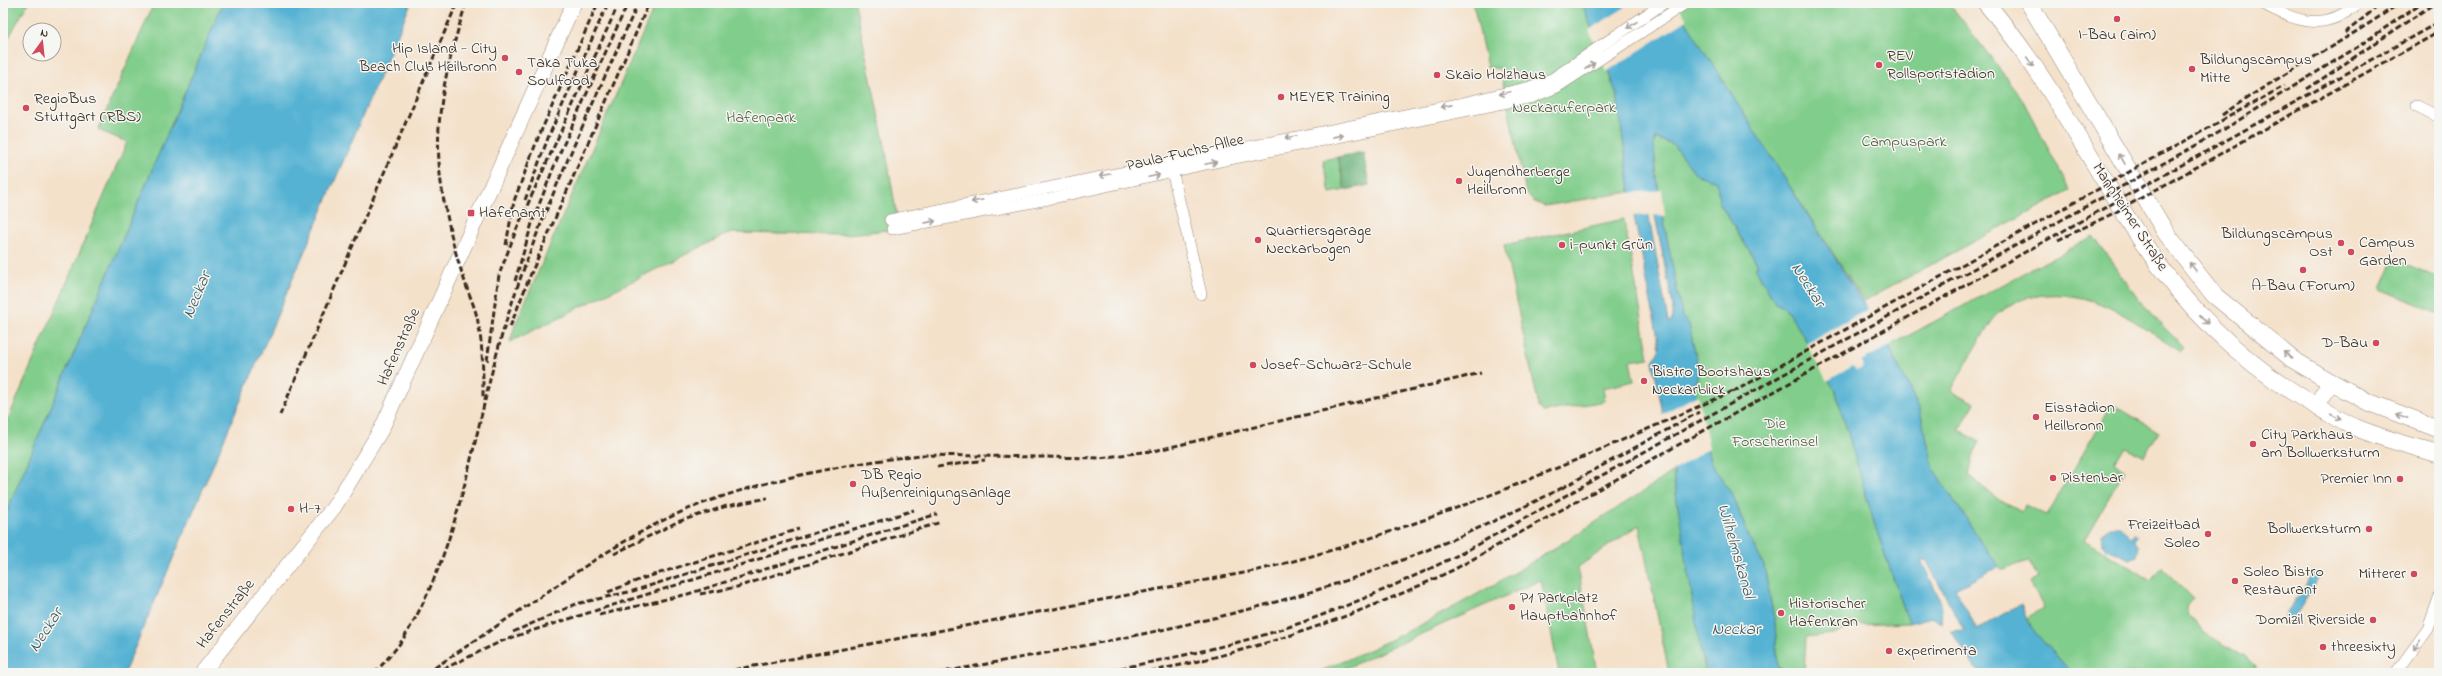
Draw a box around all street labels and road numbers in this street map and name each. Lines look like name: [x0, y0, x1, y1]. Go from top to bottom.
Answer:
street label: Paula-Fuchs-Allee: [1124, 128, 1247, 178]
street label: Mannheimer Straße: [2086, 158, 2175, 277]
street label: Hafenstraße: [371, 303, 427, 390]
street label: Hafenstraße: [191, 573, 262, 654]

